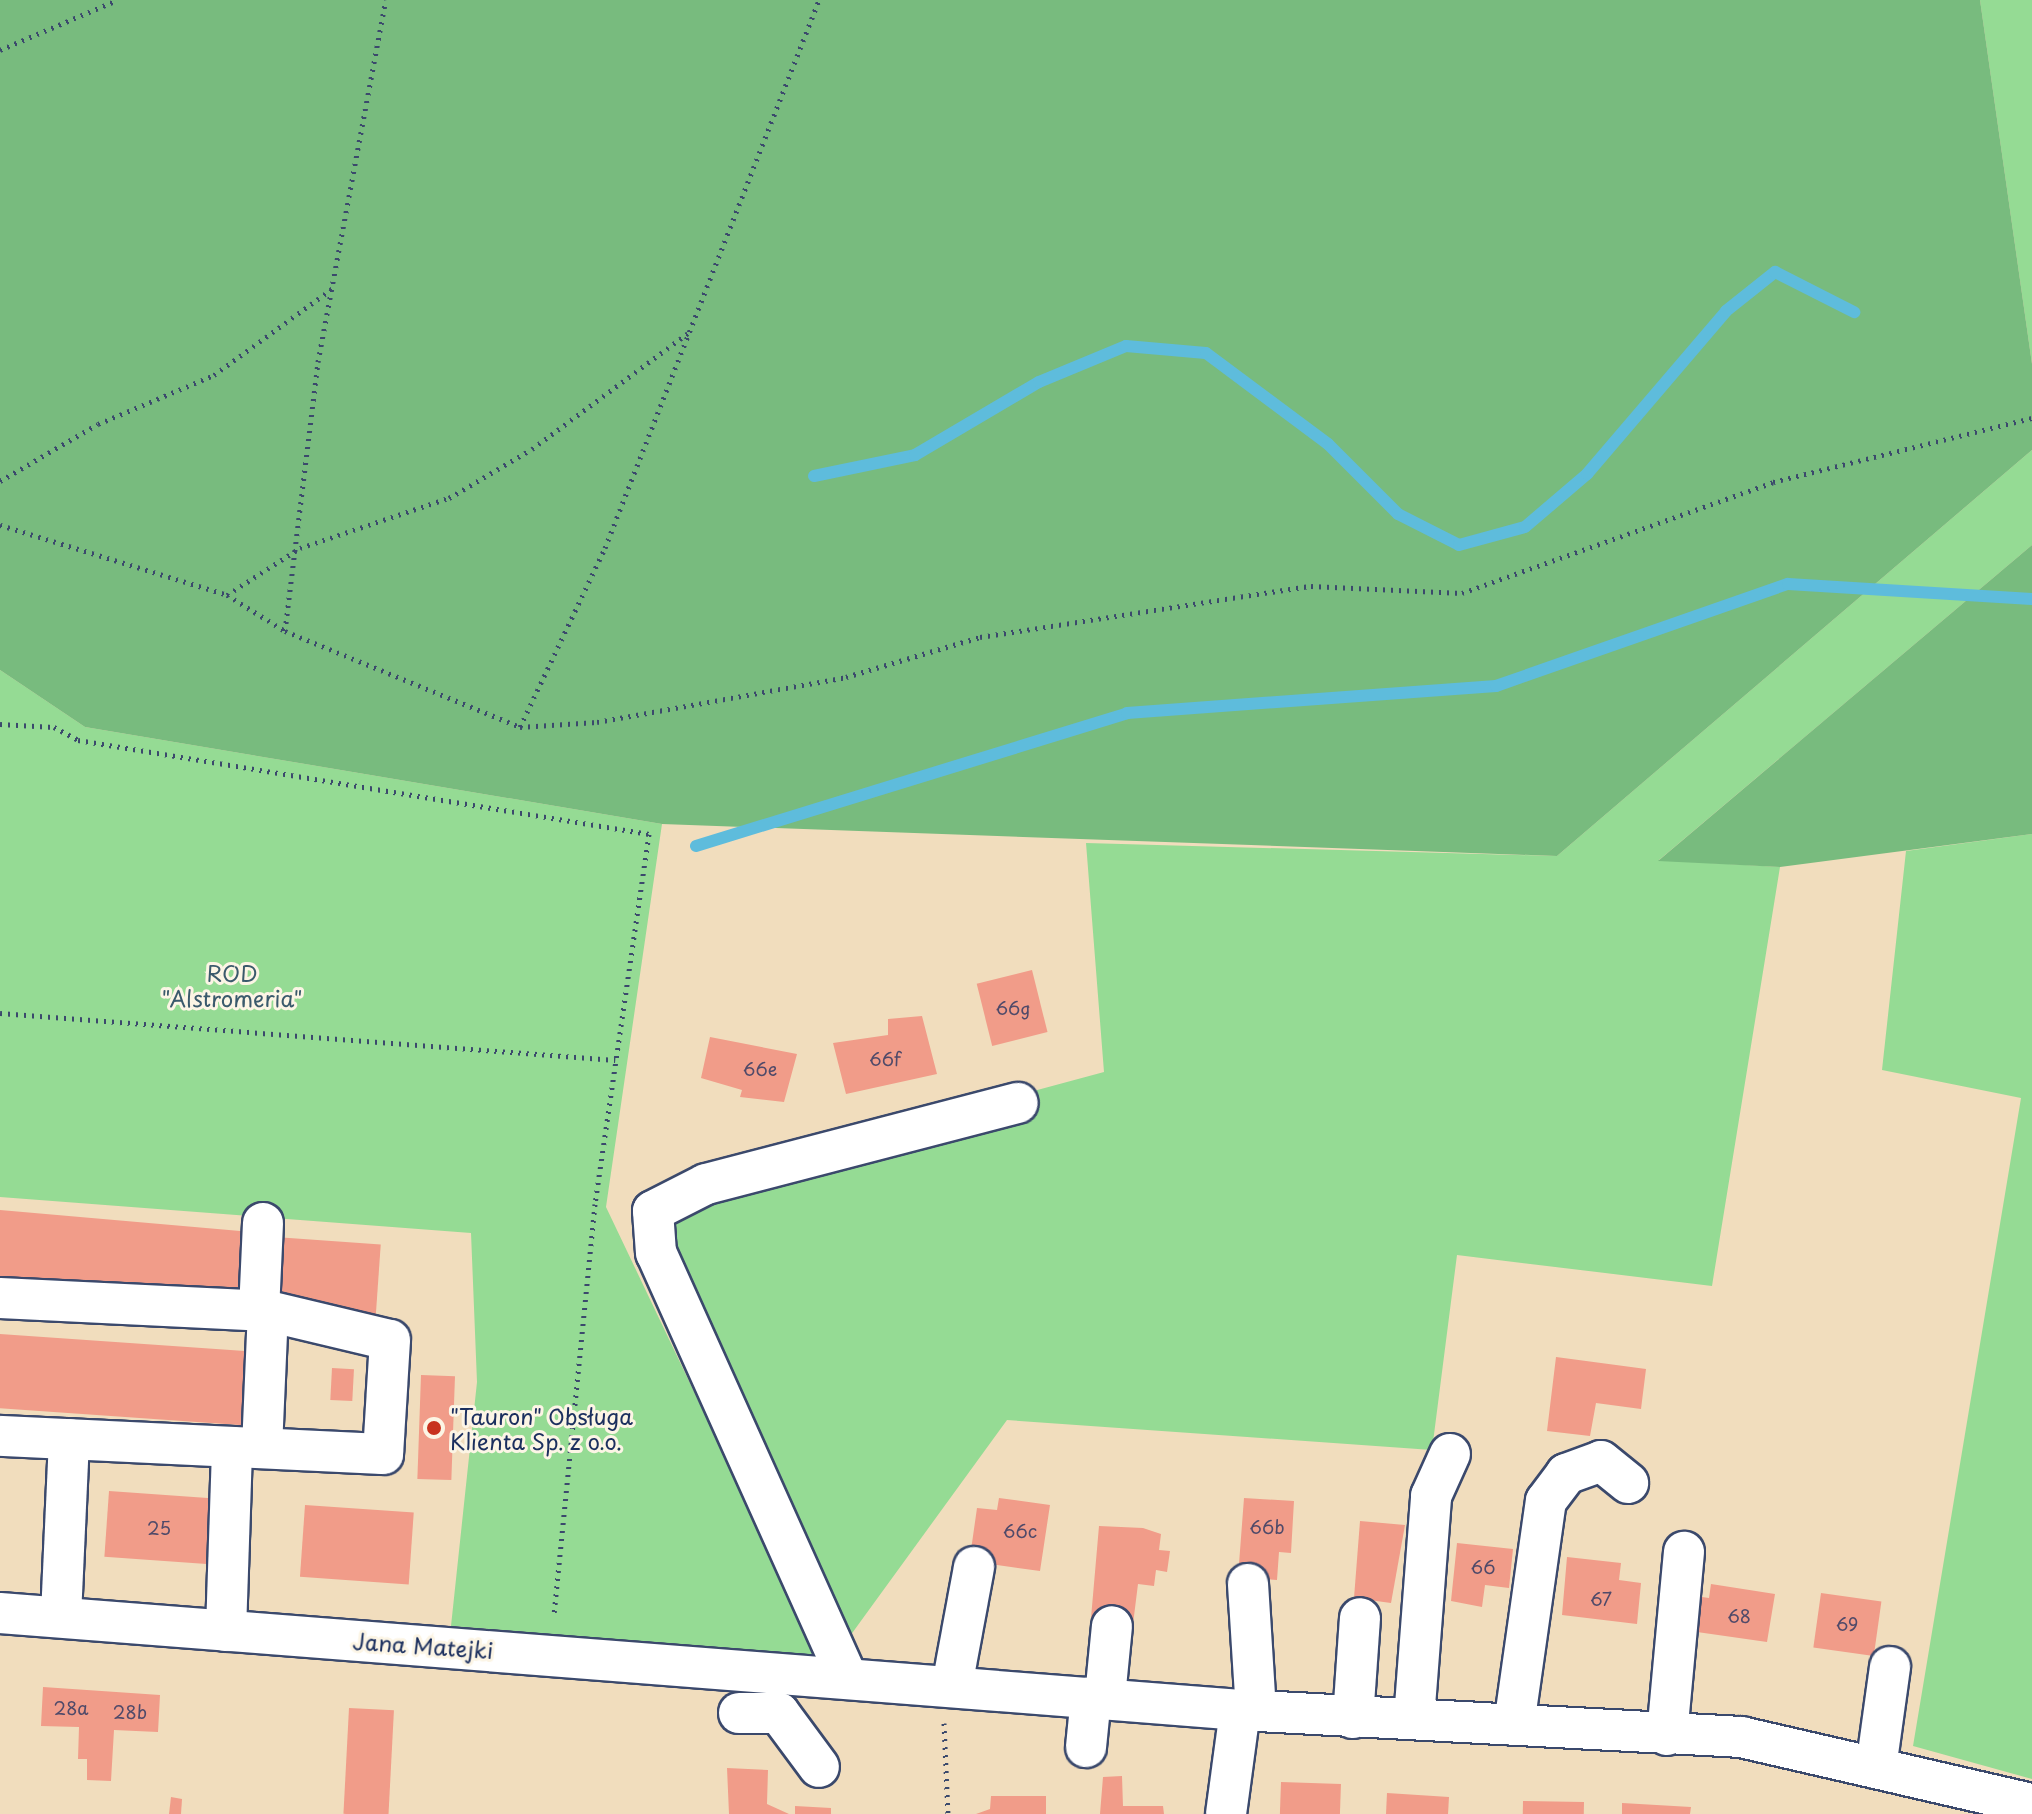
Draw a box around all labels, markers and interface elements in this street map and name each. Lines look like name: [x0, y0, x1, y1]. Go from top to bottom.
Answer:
park label: ROD "Alstromeria": [162, 959, 302, 1010]
house number: 66g: [995, 997, 1031, 1019]
house number: 66f: [869, 1048, 901, 1070]
house number: 66e: [743, 1058, 777, 1080]
place label: "Tauron" Obsługa Klienta Sp. z o.o.: [450, 1402, 634, 1454]
marker: "Tauron" Obsługa Klienta Sp. z o.o.: [425, 1419, 443, 1437]
house number: 66b: [1249, 1516, 1285, 1538]
house number: 25: [147, 1517, 171, 1539]
house number: 66c: [1003, 1520, 1037, 1542]
house number: 66: [1471, 1556, 1495, 1578]
house number: 67: [1590, 1588, 1612, 1610]
house number: 68: [1727, 1605, 1751, 1627]
house number: 69: [1836, 1613, 1858, 1635]
street label: Jana Matejki: [352, 1627, 494, 1663]
house number: 28a: [53, 1697, 89, 1719]
house number: 28b: [113, 1701, 147, 1723]

